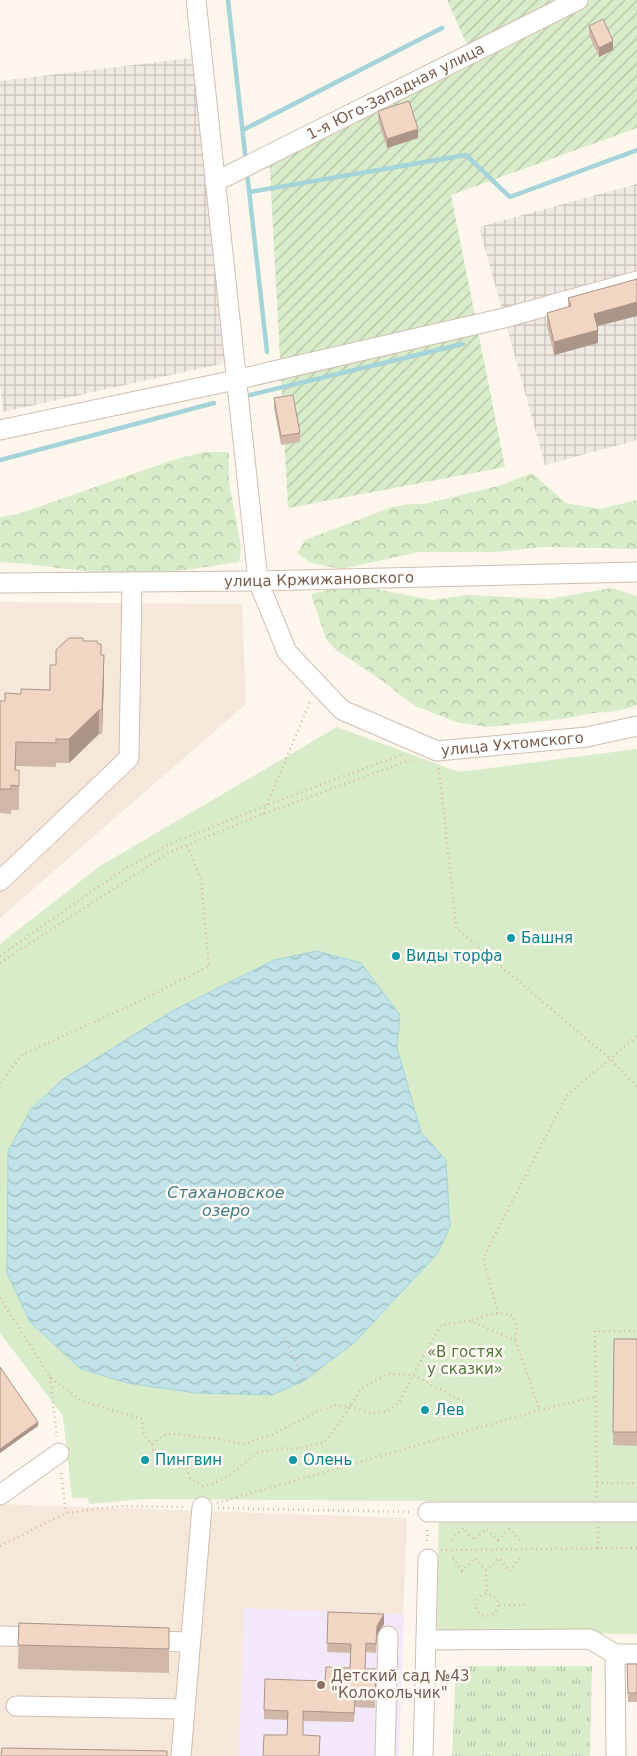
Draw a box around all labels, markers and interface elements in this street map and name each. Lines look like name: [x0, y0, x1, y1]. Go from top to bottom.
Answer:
street label: 1-я Юго-Западная улица: [304, 39, 487, 143]
street label: улица Кржижановского: [224, 568, 414, 590]
street label: улица Ухтомского: [440, 728, 584, 760]
place label: Башня: [521, 929, 573, 947]
marker: Башня: [505, 932, 517, 944]
place label: Виды торфа: [406, 947, 502, 965]
marker: Виды торфа: [390, 950, 402, 962]
water label: Стахановское озеро: [167, 1183, 285, 1220]
park label: «В гостях у сказки»: [427, 1343, 503, 1378]
place label: Лев: [435, 1401, 464, 1419]
marker: Лев: [419, 1404, 431, 1416]
place label: Пингвин: [155, 1451, 222, 1469]
place label: Олень: [303, 1451, 352, 1469]
marker: Пингвин: [139, 1454, 151, 1466]
marker: Олень: [287, 1454, 299, 1466]
place label: Детский сад №43 "Колокольчик": [331, 1667, 470, 1702]
marker: Детский сад №43 "Колокольчик": [315, 1679, 327, 1691]

